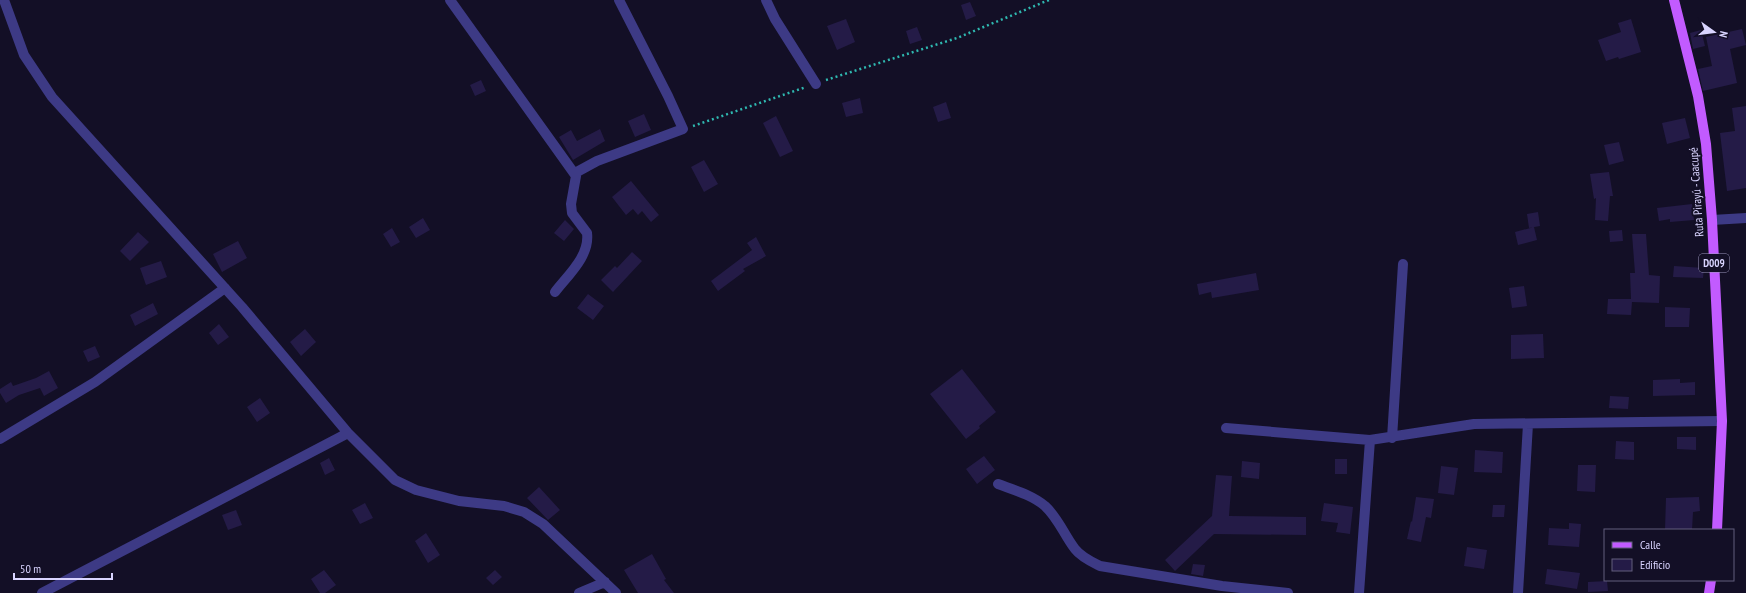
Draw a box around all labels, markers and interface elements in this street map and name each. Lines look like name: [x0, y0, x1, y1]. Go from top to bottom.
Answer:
north arrow: [1694, 12, 1734, 52]
text: N: [1716, 30, 1731, 39]
street label: Ruta Pirayú - Caacupé: [1685, 147, 1707, 237]
road number: D009: [1699, 254, 1729, 272]
legend: [1604, 529, 1734, 581]
text: Calle: [1640, 537, 1661, 552]
scale bar: [14, 555, 112, 581]
text: Edificio: [1640, 557, 1670, 572]
text: 50 m: [20, 561, 41, 576]

